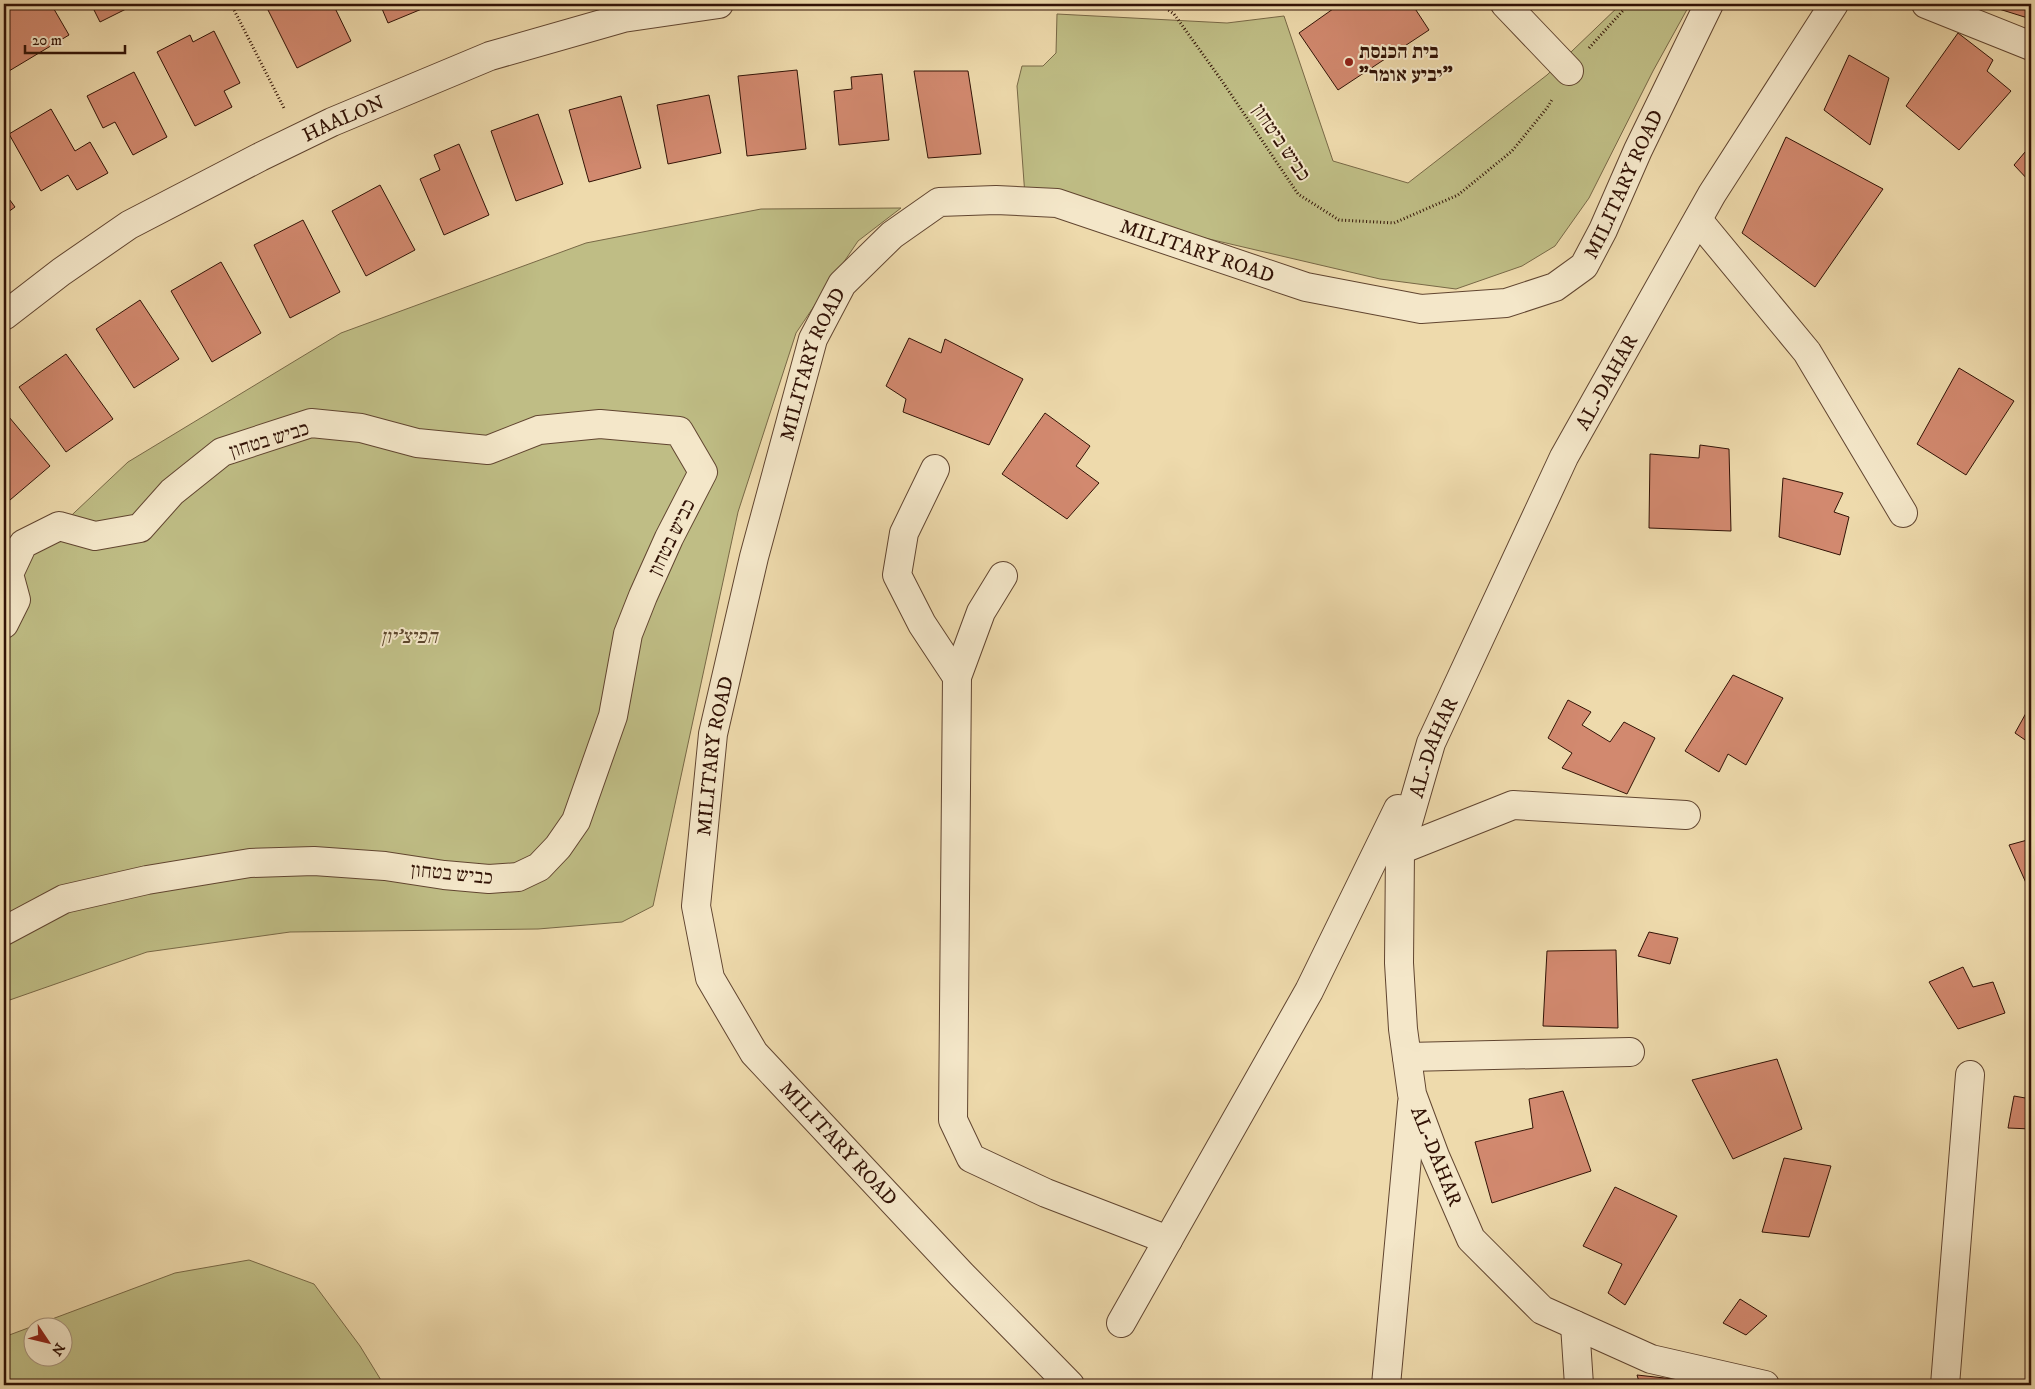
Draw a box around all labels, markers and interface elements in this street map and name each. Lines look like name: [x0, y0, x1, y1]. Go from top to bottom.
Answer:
scale bar: [25, 22, 125, 54]
text: 20 m: [32, 31, 62, 50]
place label: בית הכנסת "יביע אומר": [1359, 40, 1453, 88]
marker: בית הכנסת "יביע אומר": [1343, 56, 1355, 68]
street label: HAALON: [299, 91, 388, 149]
street label: כביש ביטחון: [1246, 99, 1316, 186]
street label: MILITARY ROAD: [1579, 106, 1670, 264]
street label: MILITARY ROAD: [1117, 214, 1278, 289]
street label: MILITARY ROAD: [775, 284, 852, 444]
street label: AL-DAHAR: [1571, 331, 1644, 435]
street label: כביש בטחון: [226, 416, 313, 464]
street label: כביש בטחון: [643, 495, 702, 580]
park label: הפיצ'יון: [381, 625, 440, 650]
street label: MILITARY ROAD: [692, 674, 740, 837]
street label: AL-DAHAR: [1405, 694, 1464, 801]
street label: כביש בטחון: [410, 858, 494, 891]
street label: MILITARY ROAD: [774, 1077, 902, 1212]
street label: AL-DAHAR: [1404, 1103, 1467, 1210]
north arrow: [22, 1316, 72, 1366]
text: N: [47, 1339, 69, 1359]

